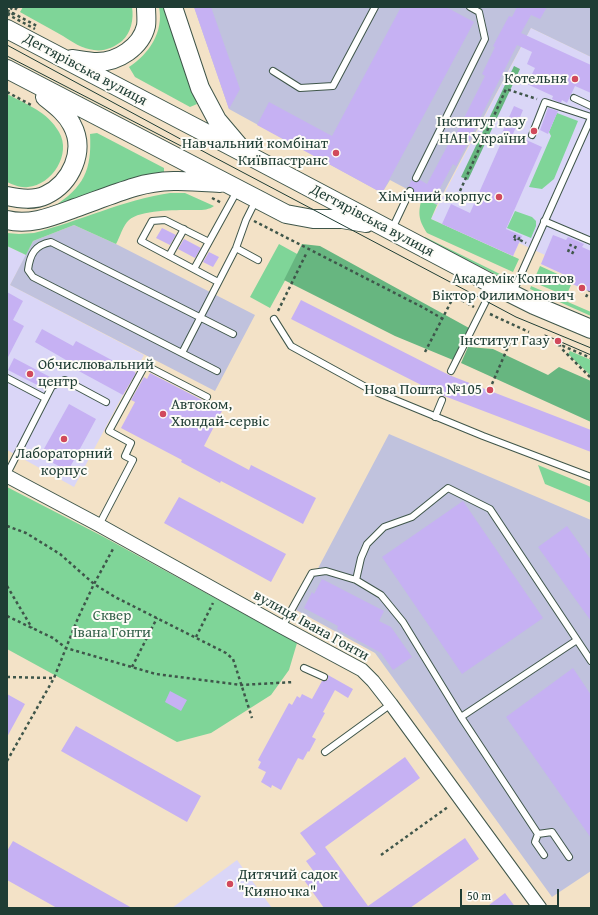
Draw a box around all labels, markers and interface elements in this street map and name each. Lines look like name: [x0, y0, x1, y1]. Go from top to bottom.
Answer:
street label: Дегтярівська вулиця: [20, 30, 150, 110]
place label: Котельня: [504, 70, 567, 88]
marker: Котельня: [570, 74, 580, 84]
place label: Інститут газу НАН України: [437, 113, 526, 148]
marker: Інститут газу НАН України: [529, 126, 539, 136]
place label: Навчальний комбінат Київпастранс: [182, 135, 328, 170]
marker: Навчальний комбінат Київпастранс: [331, 148, 341, 158]
street label: Дегтярівська вулиця: [307, 181, 437, 261]
place label: Хімічний корпус: [378, 188, 491, 206]
marker: Хімічний корпус: [494, 192, 504, 202]
place label: Академік Копитов Віктор Филимонович: [432, 270, 574, 305]
marker: Академік Копитов Віктор Филимонович: [577, 283, 587, 293]
place label: Інститут Газу: [460, 332, 550, 350]
marker: Інститут Газу: [553, 336, 563, 346]
place label: Обчислювальний центр: [38, 356, 154, 391]
marker: Обчислювальний центр: [25, 369, 35, 379]
place label: Нова Пошта №105: [364, 381, 482, 399]
marker: Нова Пошта №105: [485, 385, 495, 395]
place label: Автоком, Хюндай-сервіс: [171, 396, 269, 431]
marker: Автоком, Хюндай-сервіс: [158, 409, 168, 419]
marker: Лабораторний корпус: [59, 434, 69, 444]
place label: Лабораторний корпус: [16, 445, 112, 480]
street label: вулиця Івана Гонти: [250, 587, 372, 665]
park label: Сквер Івана Гонти: [73, 607, 151, 642]
place label: Дитячий садок "Кияночка": [238, 866, 338, 901]
marker: Дитячий садок "Кияночка": [225, 879, 235, 889]
scale bar: [462, 881, 561, 907]
text: 50 m: [467, 887, 491, 904]

